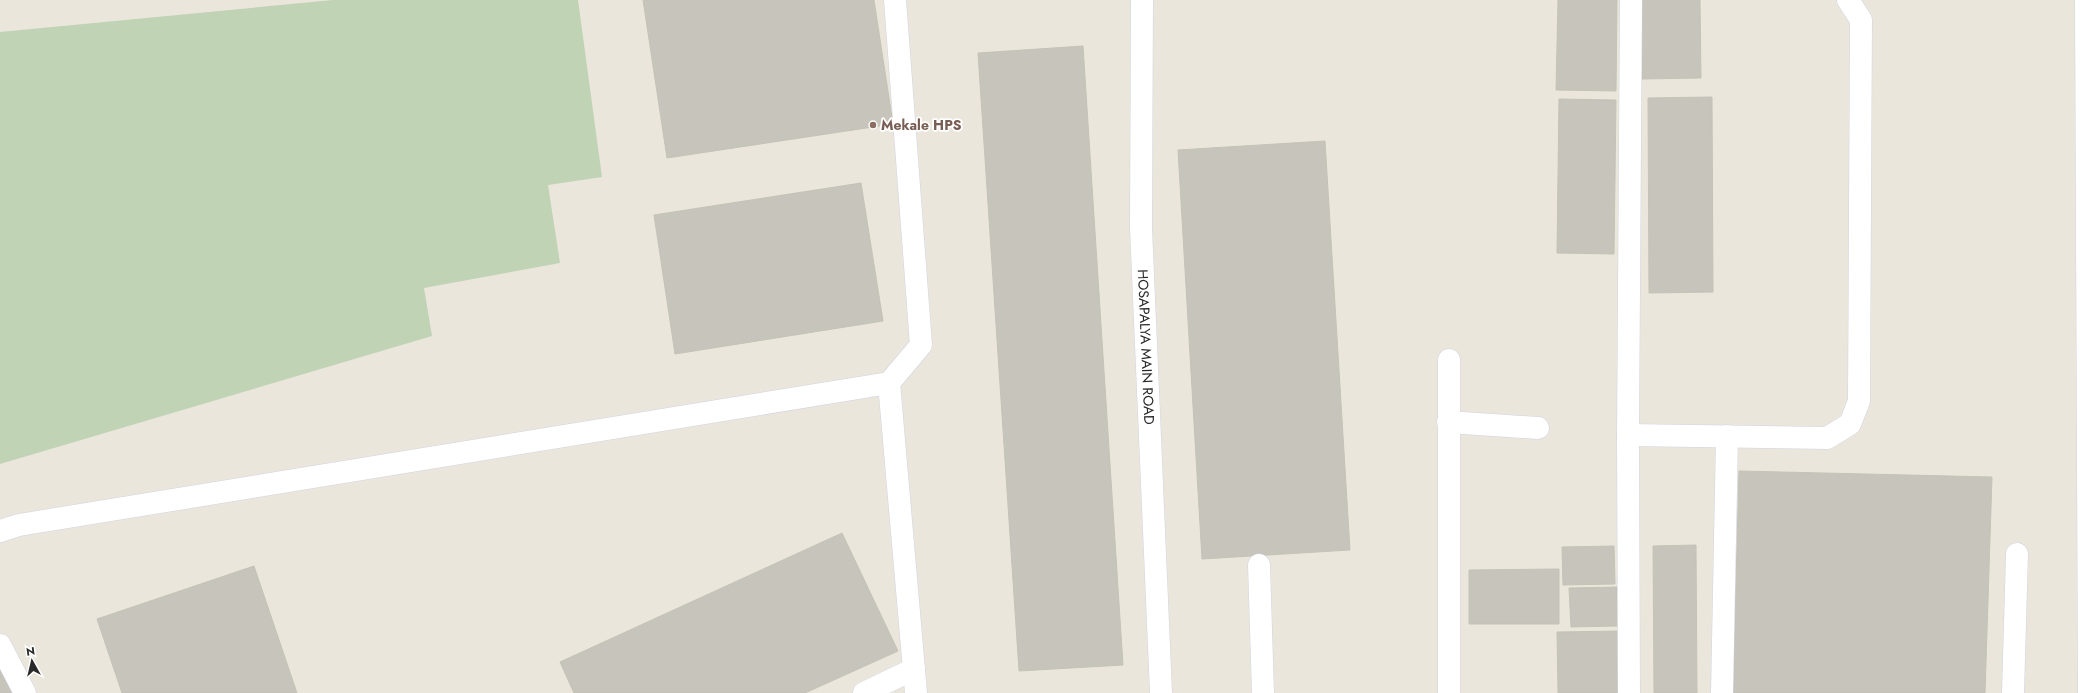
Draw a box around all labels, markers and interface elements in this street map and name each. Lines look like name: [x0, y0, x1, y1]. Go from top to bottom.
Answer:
place label: Mekale HPS: [881, 115, 962, 135]
marker: Mekale HPS: [868, 120, 878, 130]
street label: HOSAPALYA MAIN ROAD: [1133, 269, 1159, 425]
north arrow: [12, 641, 52, 681]
text: N: [25, 643, 36, 660]

